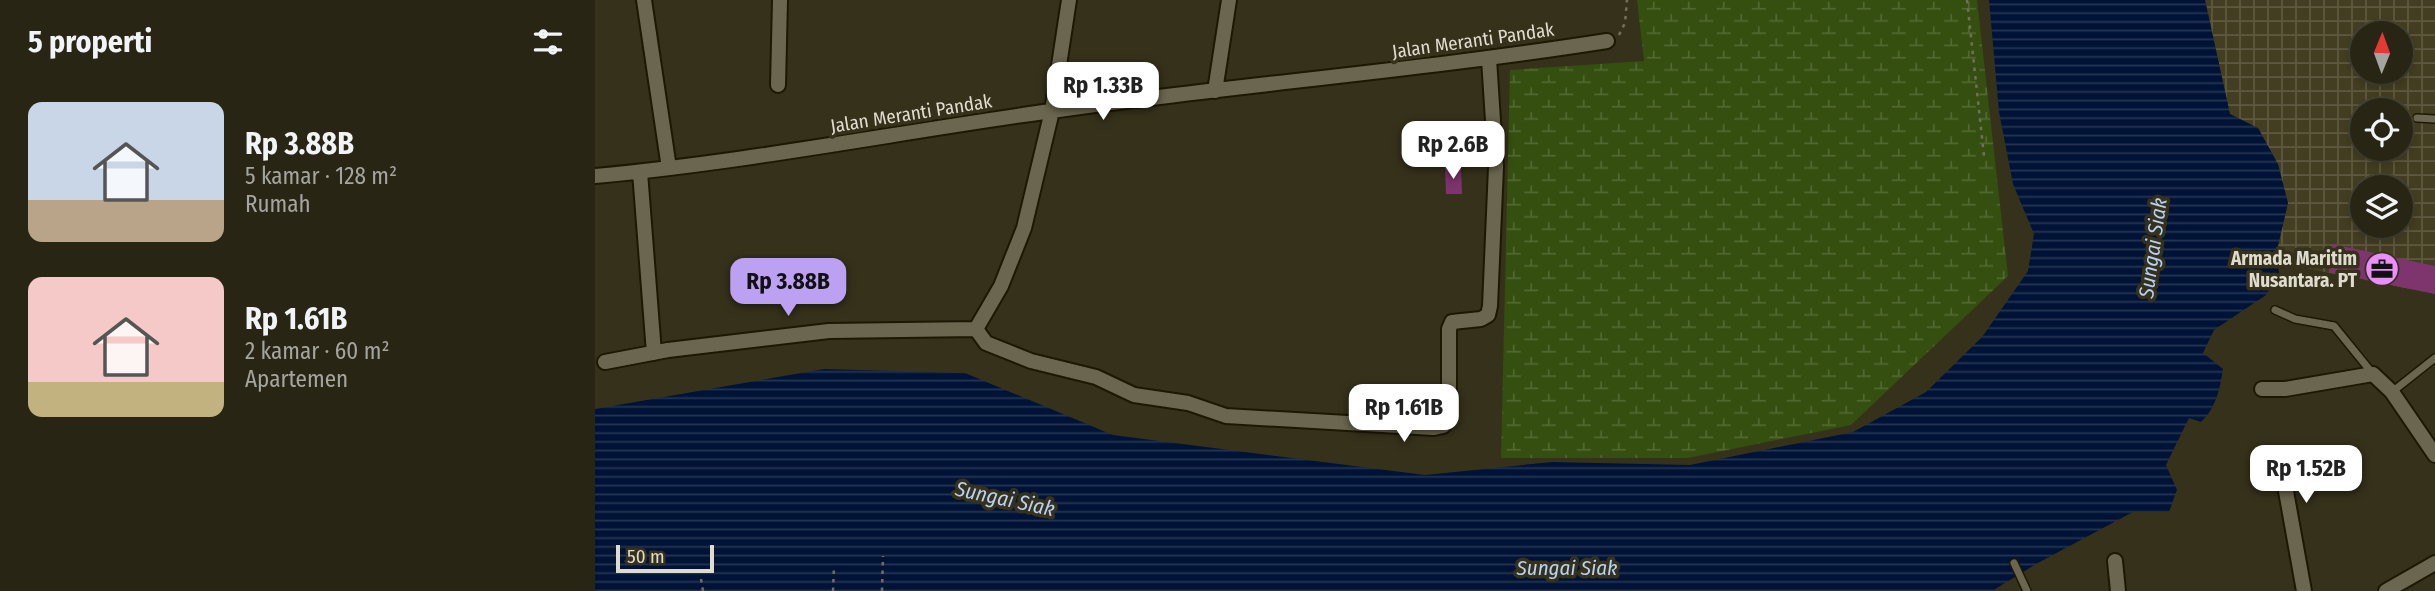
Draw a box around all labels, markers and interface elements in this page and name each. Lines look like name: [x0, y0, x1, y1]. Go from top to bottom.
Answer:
street label: Jalan Meranti Pandak: [1391, 18, 1556, 63]
north arrow: [2350, 21, 2413, 84]
map controls: [2350, 21, 2413, 238]
icon: filters: [529, 23, 567, 61]
text: 5 properti: [28, 24, 152, 60]
pin: Rp 1.33B: [1031, 62, 1175, 122]
text: Rp 1.33B: [1063, 71, 1143, 99]
street label: Jalan Meranti Pandak: [829, 89, 994, 138]
button: locate: [2350, 98, 2413, 161]
pin: Rp 2.6B: [1388, 122, 1518, 181]
text: Rp 3.88B: [245, 126, 354, 162]
icon: home: [84, 130, 168, 214]
text: Rp 2.6B: [1418, 130, 1488, 158]
text: 5 kamar · 128 m²: [245, 162, 397, 190]
button: layers: [2350, 175, 2413, 238]
text: Rumah: [245, 190, 311, 218]
water label: Sungai Siak: [2133, 196, 2173, 301]
place label: Armada Maritim Nusantara. PT: [2230, 247, 2358, 292]
office icon: Armada Maritim Nusantara. PT: [2363, 250, 2401, 288]
pin: Rp 3.88B: [716, 258, 860, 318]
text: Rp 3.88B: [746, 267, 830, 295]
text: Rp 1.61B: [245, 301, 347, 337]
icon: home: [84, 305, 168, 389]
text: 2 kamar · 60 m²: [245, 337, 390, 365]
text: Apartemen: [245, 365, 348, 393]
pin: Rp 1.61B: [1332, 384, 1476, 444]
text: Rp 1.61B: [1365, 393, 1443, 421]
pin: Rp 1.52B: [2234, 446, 2378, 505]
text: Rp 1.52B: [2266, 454, 2346, 482]
water label: Sungai Siak: [952, 476, 1057, 522]
scale bar: [616, 542, 714, 574]
text: 50 m: [627, 545, 665, 568]
water label: Sungai Siak: [1516, 555, 1617, 581]

